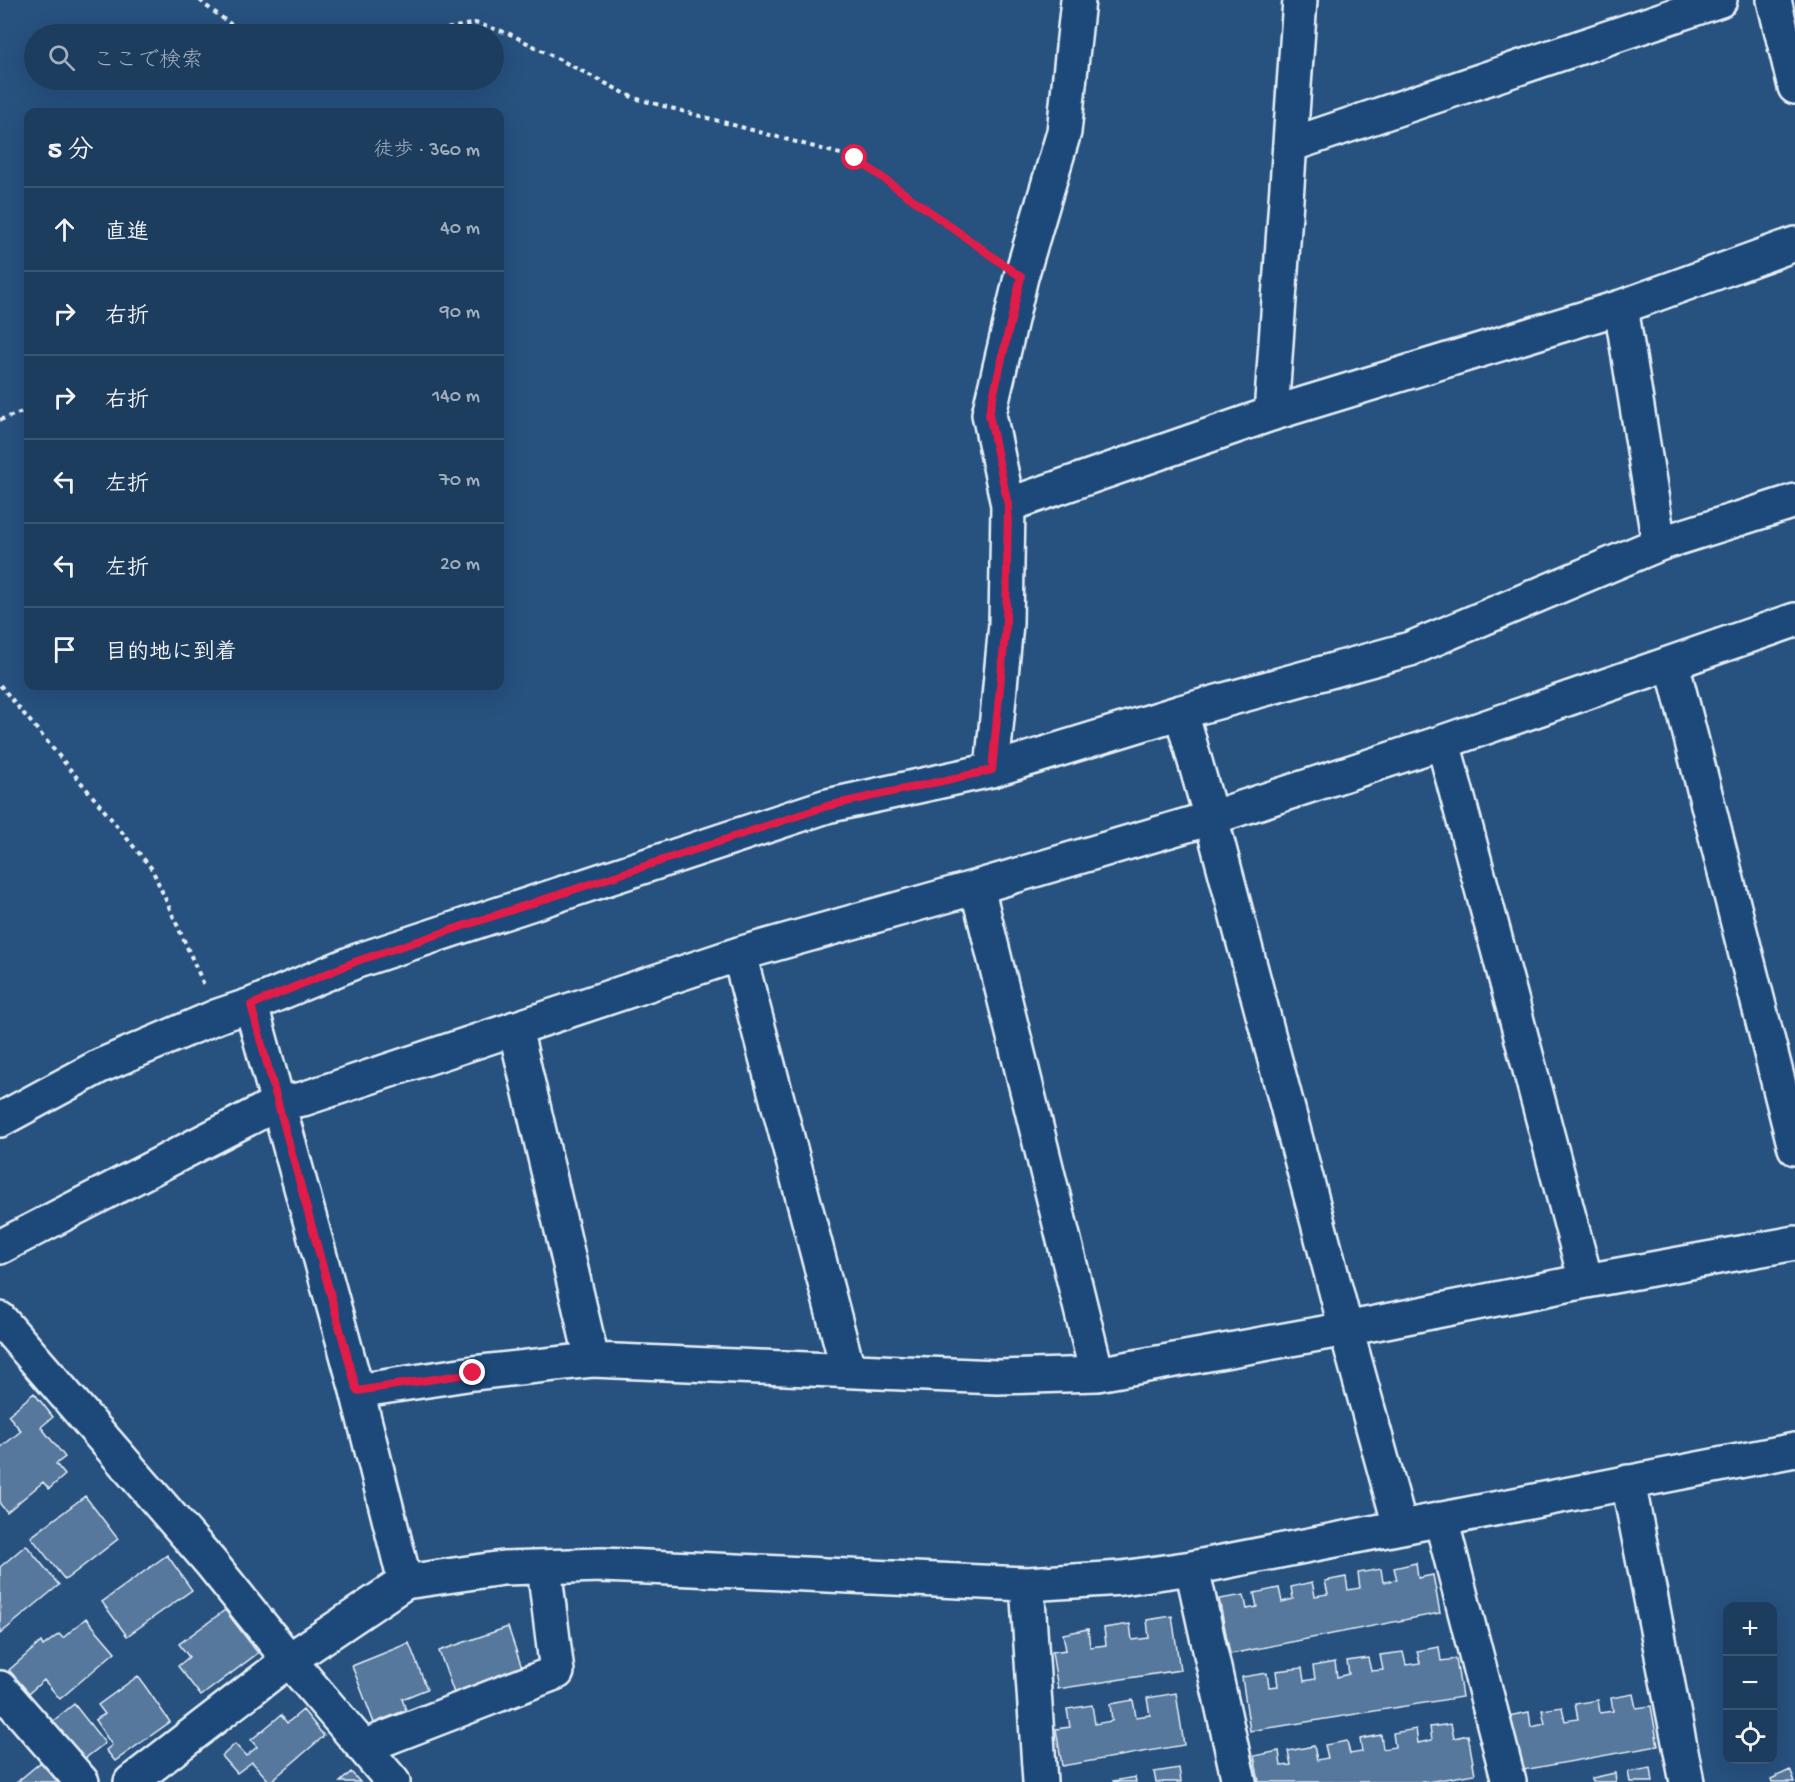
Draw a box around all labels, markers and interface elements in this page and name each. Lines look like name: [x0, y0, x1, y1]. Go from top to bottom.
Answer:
search box: [24, 24, 504, 90]
icon: search: [45, 41, 78, 74]
text: ここで検索: [93, 49, 203, 75]
text: 5 分: [48, 137, 94, 168]
text: 徒歩 · 360 m: [373, 140, 480, 163]
route start: [841, 144, 867, 170]
icon: ahead: [48, 213, 81, 246]
text: 40 m: [440, 218, 480, 241]
text: 直進: [105, 221, 149, 247]
icon: right: [48, 297, 81, 330]
text: 90 m: [440, 302, 480, 325]
text: 右折: [105, 305, 149, 331]
icon: right: [48, 381, 81, 414]
text: 140 m: [432, 386, 480, 409]
text: 右折: [105, 389, 149, 415]
icon: left: [48, 465, 81, 498]
text: 70 m: [439, 470, 480, 493]
text: 左折: [105, 473, 149, 499]
icon: left: [48, 549, 81, 582]
text: 20 m: [440, 554, 480, 577]
text: 左折: [105, 557, 149, 583]
icon: arrive: [48, 633, 81, 666]
text: 目的地に到着: [105, 641, 237, 667]
route end: [459, 1359, 485, 1385]
map controls: [1723, 1602, 1777, 1764]
button: +: [1723, 1602, 1777, 1656]
button: −: [1723, 1656, 1777, 1710]
button: locate: [1723, 1710, 1777, 1764]

